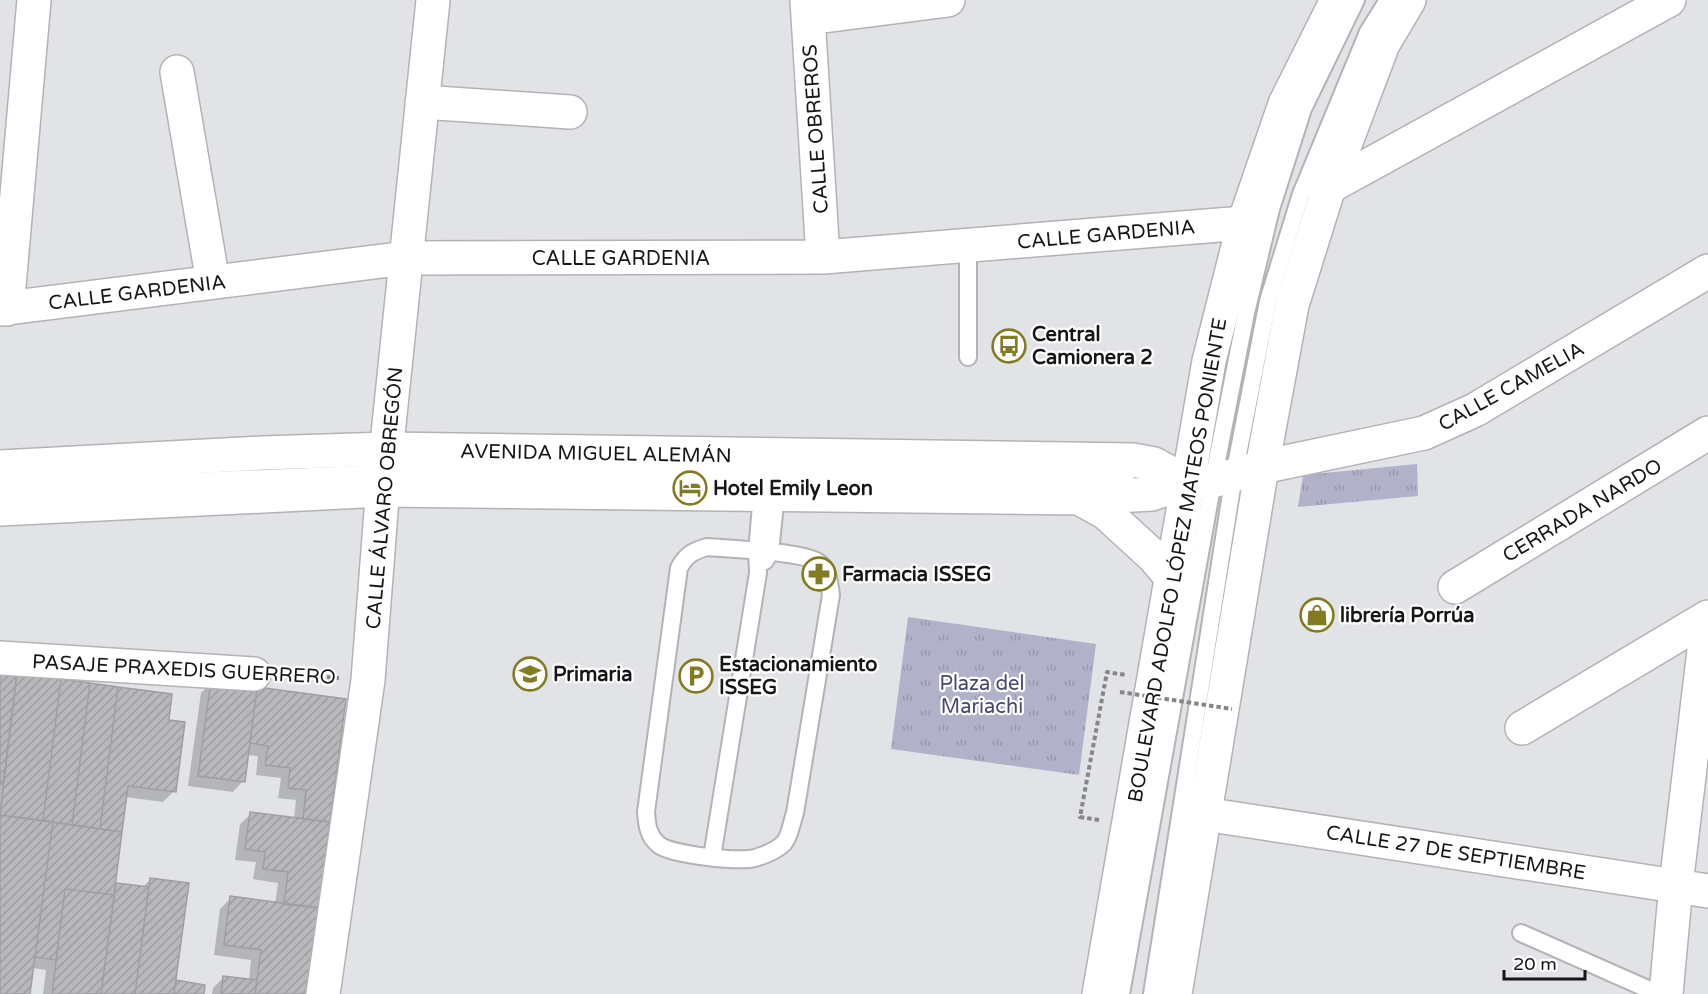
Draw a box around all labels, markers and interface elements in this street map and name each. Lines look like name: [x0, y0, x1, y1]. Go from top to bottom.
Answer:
street label: CALLE OBREROS: [798, 43, 834, 214]
street label: CALLE GARDENIA: [1016, 215, 1196, 255]
street label: CALLE GARDENIA: [532, 247, 710, 271]
street label: CALLE GARDENIA: [47, 270, 227, 316]
street label: BOULEVARD ADOLFO LÓPEZ MATEOS PONIENTE: [1123, 316, 1232, 804]
place label: Central Camionera 2: [1032, 323, 1153, 370]
bus stop icon: Central Camionera 2: [991, 328, 1027, 364]
street label: CALLE CAMELIA: [1434, 337, 1589, 437]
street label: CALLE ÁLVARO OBREGÓN: [361, 366, 408, 630]
street label: AVENIDA MIGUEL ALEMÁN: [460, 439, 732, 468]
street label: CERRADA NARDO: [1499, 454, 1666, 568]
hotel icon: Hotel Emily Leon: [672, 470, 708, 506]
place label: Hotel Emily Leon: [713, 477, 873, 501]
pharmacy icon: Farmacia ISSEG: [801, 556, 837, 592]
place label: Farmacia ISSEG: [842, 563, 991, 587]
shop icon: librería Porrúa: [1299, 597, 1335, 633]
place label: librería Porrúa: [1340, 604, 1474, 628]
street label: PASAJE PRAXEDIS GUERRERO: [31, 650, 337, 690]
place label: Estacionamiento ISSEG: [719, 653, 878, 700]
school or university icon: Primaria: [512, 656, 548, 692]
parking icon: Estacionamiento ISSEG: [678, 658, 714, 694]
place label: Primaria: [553, 663, 632, 687]
park label: Plaza del Mariachi: [940, 672, 1024, 719]
street label: CALLE 27 DE SEPTIEMBRE: [1324, 821, 1587, 885]
scale bar: [1504, 943, 1585, 981]
text: 20 m: [1513, 953, 1557, 975]

